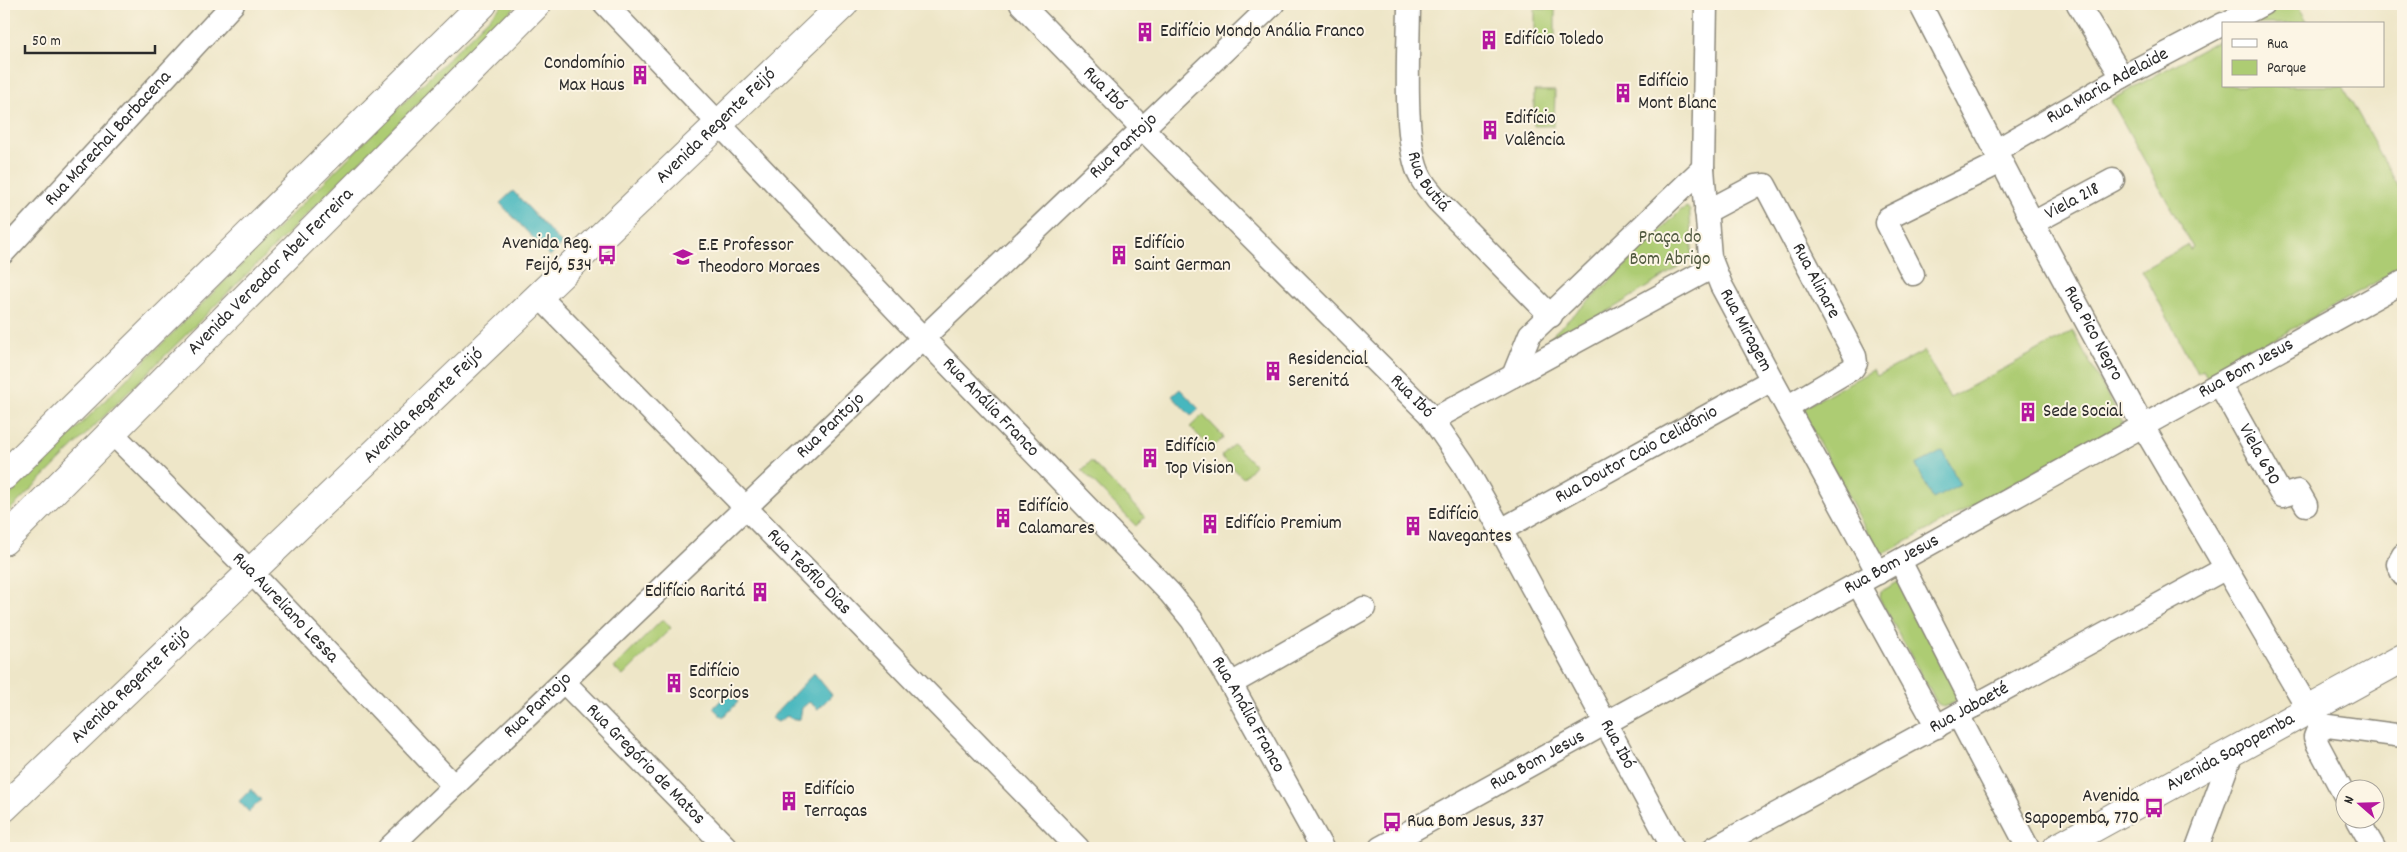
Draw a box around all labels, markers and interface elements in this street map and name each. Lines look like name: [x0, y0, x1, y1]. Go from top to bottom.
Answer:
place label: Edifício Mondo Anália Franco: [1160, 19, 1364, 46]
building icon: Edifício Mondo Anália Franco: [1134, 21, 1156, 43]
scale bar: [25, 22, 155, 54]
legend: [2222, 22, 2384, 88]
place label: Edifício Toledo: [1504, 27, 1604, 54]
building icon: Edifício Toledo: [1478, 29, 1500, 51]
text: 50 m: [32, 31, 61, 53]
text: Rua: [2267, 34, 2289, 56]
street label: Rua Maria Adelaide: [2042, 41, 2174, 132]
place label: Condomínio Max Haus: [544, 51, 625, 100]
text: Parque: [2267, 58, 2307, 80]
street label: Rua Ibó: [1076, 61, 1132, 118]
street label: Avenida Regente Feijó: [650, 62, 783, 191]
street label: Rua Marechal Barbacena: [39, 64, 179, 213]
building icon: Condomínio Max Haus: [629, 64, 651, 86]
place label: Edifício Mont Blanc: [1638, 69, 1717, 118]
building icon: Edifício Mont Blanc: [1612, 82, 1634, 104]
place label: Edifício Valência: [1505, 106, 1566, 155]
street label: Rua Pantojo: [1083, 107, 1164, 186]
building icon: Edifício Valência: [1479, 119, 1501, 141]
street label: Rua Butiá: [1399, 149, 1456, 219]
street label: Viela 218: [2040, 176, 2105, 228]
street label: Avenida Vereador Abel Ferreira: [182, 181, 361, 362]
park label: Praça do Bom Abrigo: [1630, 225, 1710, 274]
place label: Avenida Reg. Feijó, 534: [502, 231, 592, 280]
place label: Edifício Saint German: [1134, 231, 1231, 280]
place label: E.E Professor Theodoro Moraes: [698, 233, 820, 282]
street label: Rua Alinare: [1784, 238, 1847, 324]
bus stop icon: Avenida Reg. Feijó, 534: [596, 244, 618, 266]
building icon: Edifício Saint German: [1108, 244, 1130, 266]
school or university icon: E.E Professor Theodoro Moraes: [672, 246, 694, 268]
street label: Rua Pico Negro: [2056, 281, 2130, 386]
street label: Rua Miragem: [1712, 284, 1779, 377]
street label: Rua Bom Jesus: [2194, 331, 2299, 406]
street label: Avenida Regente Feijó: [357, 342, 490, 471]
place label: Residencial Serenitá: [1288, 347, 1368, 396]
street label: Rua Anália Franco: [935, 351, 1045, 464]
building icon: Residencial Serenitá: [1262, 360, 1284, 382]
street label: Rua Ibó: [1383, 368, 1440, 425]
street label: Rua Pantojo: [790, 387, 871, 466]
street label: Rua Doutor Caio Celidônio: [1550, 399, 1723, 511]
place label: Sede Social: [2043, 399, 2123, 426]
building icon: Sede Social: [2017, 401, 2039, 423]
street label: Viela 690: [2231, 419, 2287, 491]
place label: Edifício Top Vision: [1165, 434, 1234, 483]
building icon: Edifício Top Vision: [1139, 447, 1161, 469]
place label: Edifício Calamares: [1018, 494, 1095, 543]
place label: Edifício Navegantes: [1428, 502, 1512, 551]
building icon: Edifício Calamares: [992, 507, 1014, 529]
place label: Edifício Premium: [1225, 511, 1342, 538]
building icon: Edifício Premium: [1199, 513, 1221, 535]
building icon: Edifício Navegantes: [1402, 515, 1424, 537]
street label: Rua Teófilo Dias: [760, 523, 857, 622]
street label: Rua Bom Jesus: [1839, 528, 1944, 602]
street label: Rua Aureliano Lessa: [225, 546, 345, 670]
place label: Edifício Raritá: [645, 579, 746, 606]
building icon: Edifício Raritá: [749, 581, 771, 603]
street label: Avenida Regente Feijó: [65, 622, 197, 751]
street label: Rua Anália Franco: [1204, 651, 1291, 778]
place label: Edifício Scorpios: [689, 659, 749, 708]
street label: Rua Pantojo: [498, 666, 578, 745]
building icon: Edifício Scorpios: [663, 672, 685, 694]
street label: Rua Jabaeté: [1925, 676, 2014, 741]
street label: Rua Gregório de Matos: [579, 698, 711, 832]
street label: Avenida Sapopemba: [2161, 706, 2301, 799]
street label: Rua Ibó: [1592, 715, 1642, 774]
street label: Rua Bom Jesus: [1485, 724, 1590, 798]
place label: Edifício Terraças: [804, 777, 868, 826]
north arrow: [2334, 780, 2384, 830]
place label: Avenida Sapopemba, 770: [2024, 784, 2140, 833]
building icon: Edifício Terraças: [778, 790, 800, 812]
text: N: [2339, 793, 2360, 807]
bus stop icon: Avenida Sapopemba, 770: [2143, 797, 2165, 819]
place label: Rua Bom Jesus, 337: [1407, 809, 1544, 836]
bus stop icon: Rua Bom Jesus, 337: [1381, 811, 1403, 833]

